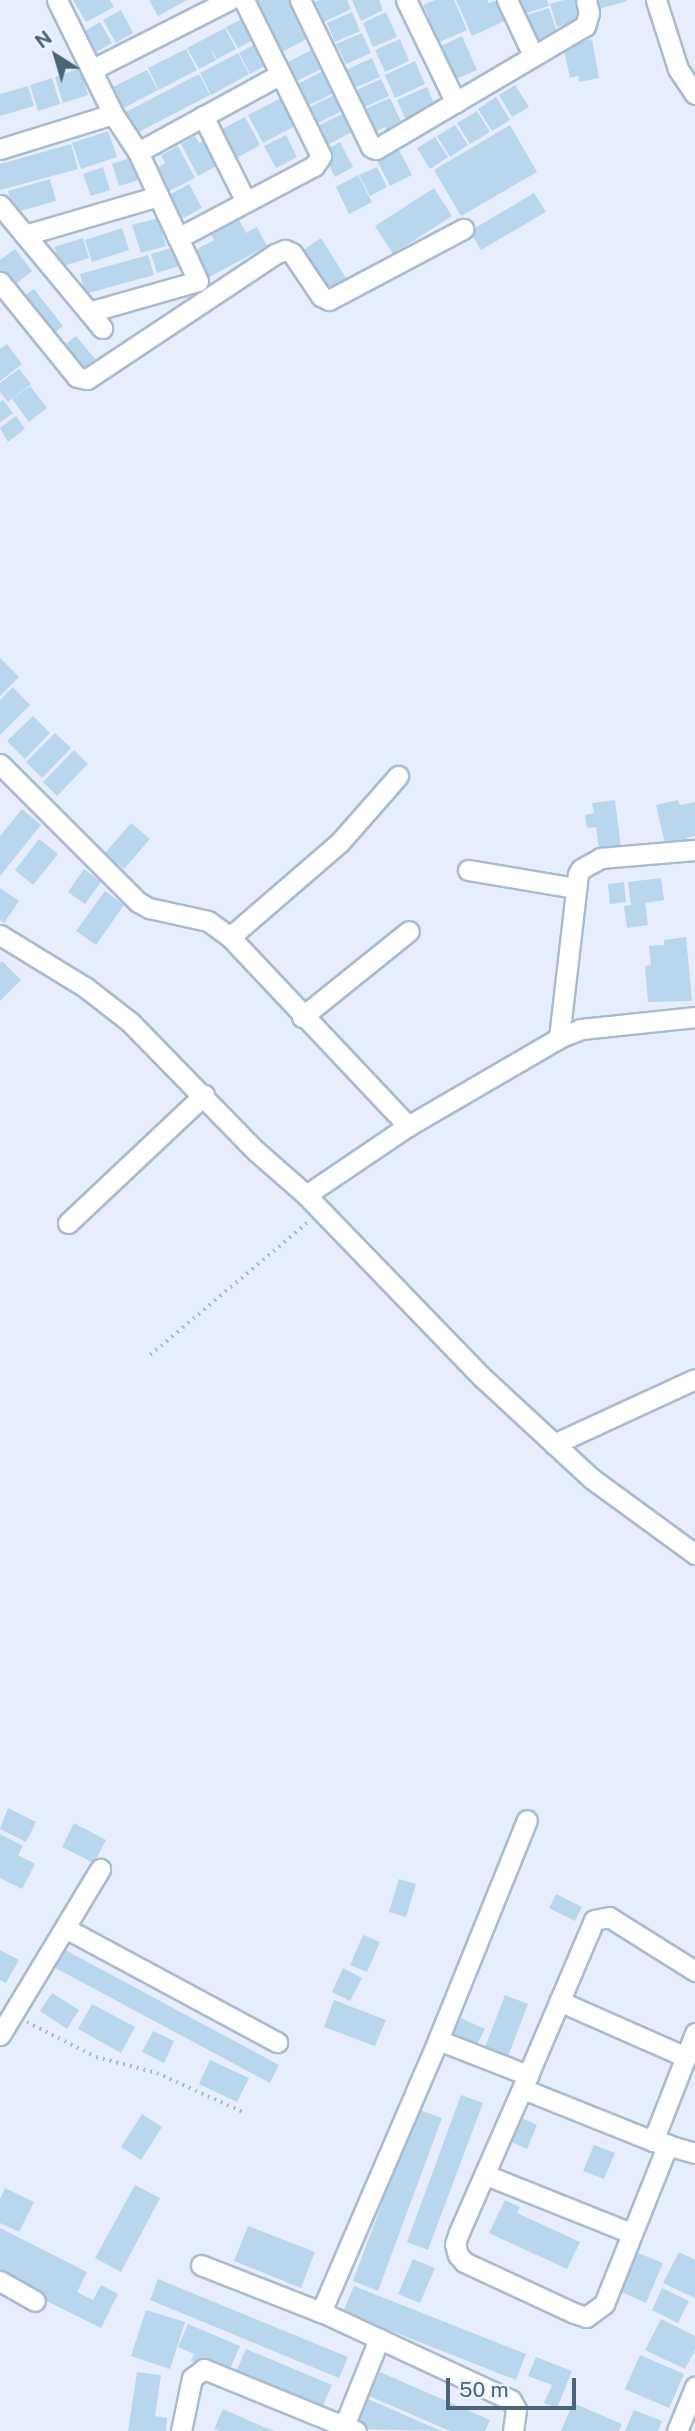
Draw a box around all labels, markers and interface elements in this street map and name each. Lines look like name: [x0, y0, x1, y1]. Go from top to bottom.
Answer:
north arrow: [21, 21, 91, 91]
text: N: [31, 26, 56, 52]
scale bar: [450, 2364, 580, 2408]
text: 50 m: [459, 2377, 509, 2402]

